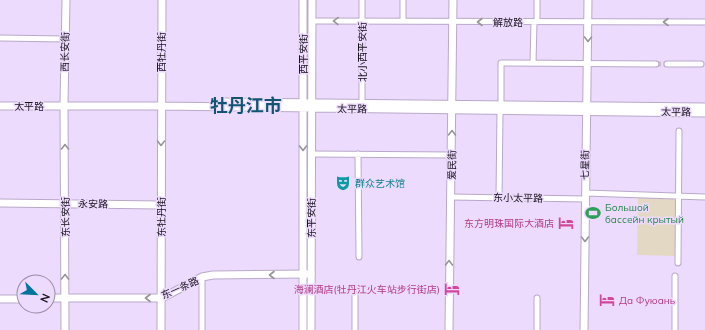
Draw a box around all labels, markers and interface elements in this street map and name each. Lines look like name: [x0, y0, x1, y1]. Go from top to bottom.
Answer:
street label: 解放路: [493, 16, 523, 29]
one-way arrow: [333, 17, 339, 25]
one-way arrow: [477, 18, 483, 26]
one-way arrow: [663, 18, 669, 26]
street label: 北小西平安街: [356, 22, 369, 82]
street label: 西长安街: [58, 32, 72, 72]
street label: 西牡丹街: [155, 32, 168, 72]
street label: 西平安街: [297, 34, 310, 74]
one-way arrow: [584, 36, 592, 42]
district label: 牡丹江市: [210, 94, 282, 117]
street label: 太平路: [14, 100, 44, 113]
street label: 太平路: [337, 102, 367, 116]
street label: 太平路: [661, 105, 691, 119]
one-way arrow: [448, 130, 456, 136]
one-way arrow: [157, 140, 165, 146]
one-way arrow: [61, 144, 69, 150]
one-way arrow: [299, 145, 307, 151]
street label: 爱民街: [445, 150, 459, 180]
street label: 七星街: [578, 150, 592, 180]
theatre icon: 群众艺术馆: [334, 174, 352, 192]
place label: 群众艺术馆: [355, 177, 405, 190]
street label: 东小太平路: [493, 191, 543, 205]
street label: 东长安街: [59, 197, 72, 237]
street label: 永安路: [78, 197, 108, 211]
street label: 东牡丹街: [155, 197, 168, 237]
street label: 东平安街: [305, 198, 318, 238]
place label: Большой бассейн крытый: [605, 201, 684, 226]
sports icon: Большой бассейн крытый: [584, 204, 602, 222]
hotel icon: 东方明珠国际大酒店: [557, 214, 575, 232]
place label: 东方明珠国际大酒店: [464, 217, 554, 230]
one-way arrow: [581, 236, 589, 242]
one-way arrow: [445, 260, 454, 266]
one-way arrow: [269, 271, 275, 279]
north arrow: [16, 274, 56, 314]
one-way arrow: [61, 274, 69, 280]
street label: 东一条路: [159, 274, 201, 302]
hotel icon: 海澜酒店(牡丹江火车站步行街店): [443, 280, 461, 298]
place label: 海澜酒店(牡丹江火车站步行街店): [294, 283, 440, 296]
text: N: [37, 291, 53, 305]
hotel icon: Да Фуюань: [598, 291, 616, 309]
one-way arrow: [145, 294, 151, 302]
place label: Да Фуюань: [619, 294, 676, 307]

